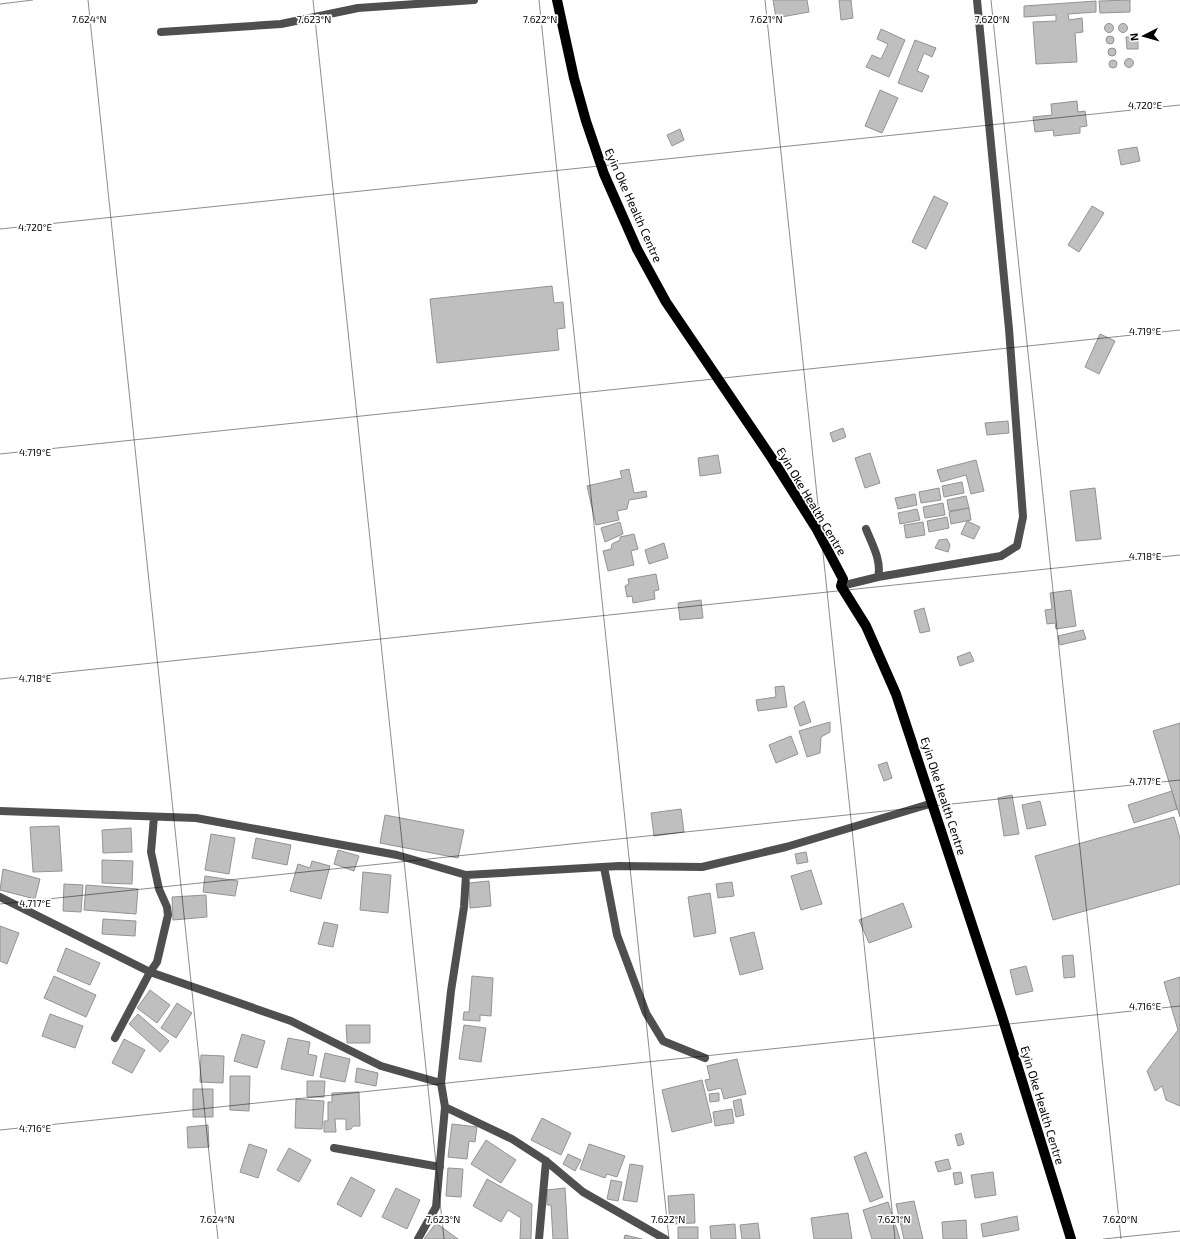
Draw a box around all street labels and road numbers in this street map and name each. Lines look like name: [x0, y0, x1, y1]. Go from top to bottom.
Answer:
street label: Eyin Oke Health Centre: [603, 146, 665, 264]
street label: Eyin Oke Health Centre: [774, 444, 850, 558]
street label: Eyin Oke Health Centre: [918, 735, 970, 857]
street label: Eyin Oke Health Centre: [1018, 1044, 1068, 1166]

